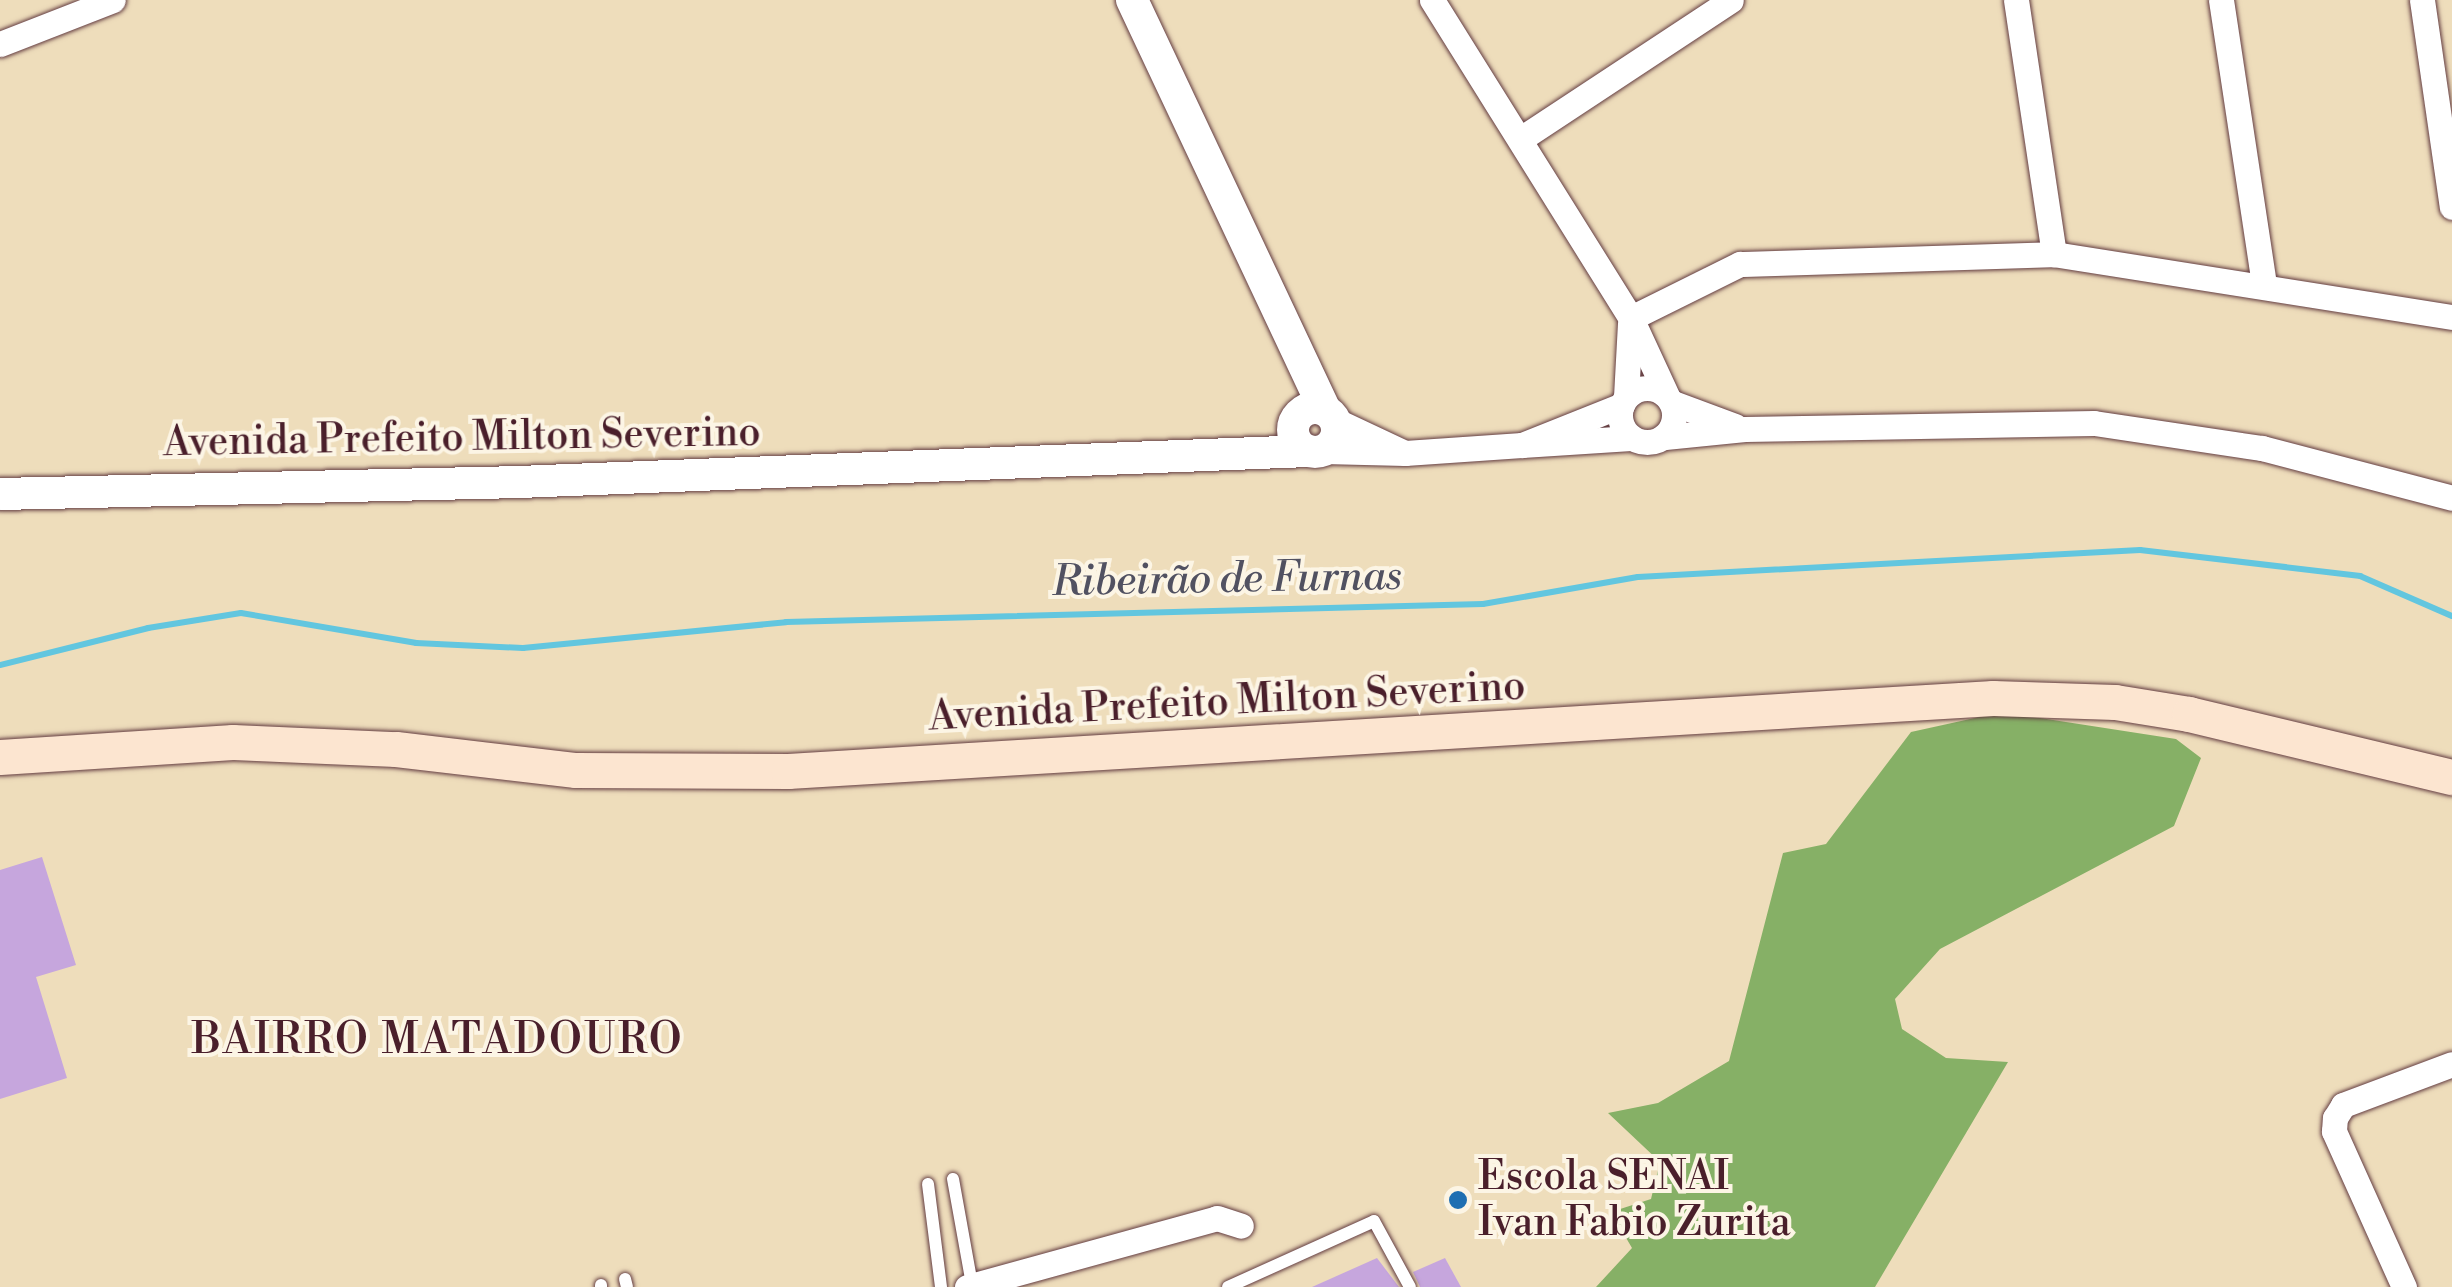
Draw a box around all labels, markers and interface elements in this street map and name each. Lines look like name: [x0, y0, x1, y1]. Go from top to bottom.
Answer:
street label: Avenida Prefeito Milton Severino: [163, 409, 761, 467]
water label: Ribeirão de Furnas: [1052, 552, 1402, 608]
street label: Avenida Prefeito Milton Severino: [927, 662, 1527, 742]
district label: BAIRRO MATADOURO: [192, 1016, 684, 1066]
place label: Escola SENAI Ivan Fabio Zurita: [1478, 1153, 1791, 1247]
marker: Escola SENAI Ivan Fabio Zurita: [1447, 1189, 1469, 1211]

